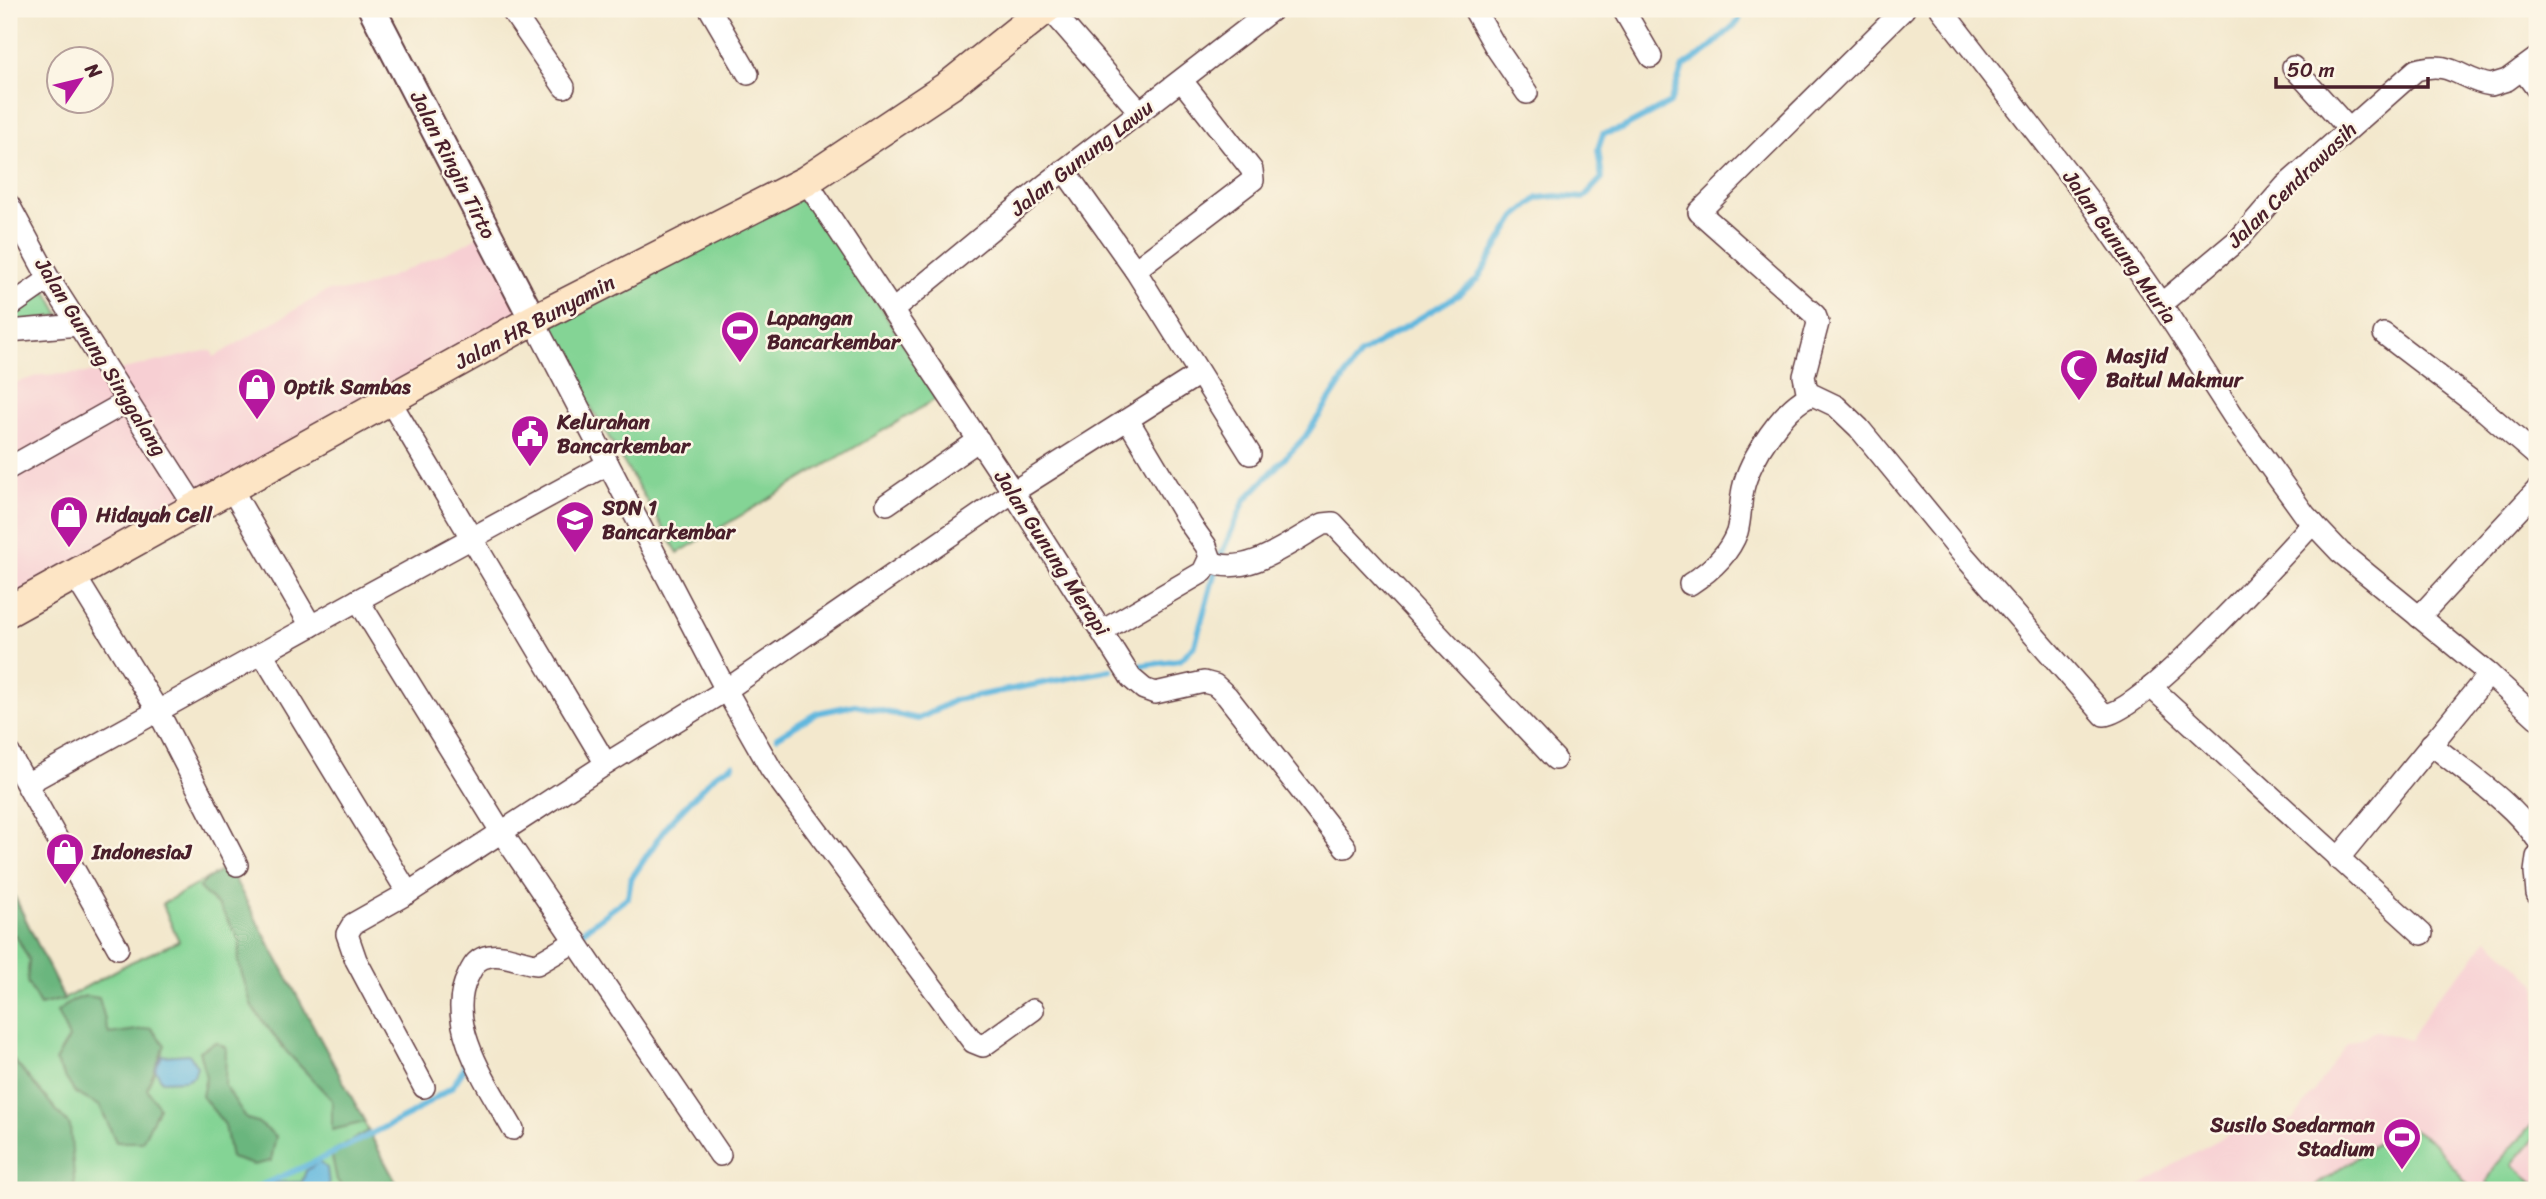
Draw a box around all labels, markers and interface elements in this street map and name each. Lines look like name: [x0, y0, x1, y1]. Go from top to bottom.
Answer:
north arrow: [46, 46, 116, 116]
scale bar: [2276, 46, 2429, 90]
text: 50 m: [2287, 51, 2335, 89]
text: N: [76, 55, 111, 86]
street label: Jalan Ringin Tirto: [399, 83, 507, 246]
street label: Jalan Gunung Lawu: [1001, 89, 1162, 227]
street label: Jalan Cendrawasih: [2217, 112, 2366, 258]
street label: Jalan Gunung Muria: [2052, 161, 2188, 333]
street label: Jalan Gunung Singgalang: [24, 249, 178, 464]
street label: Jalan HR Bunyamin: [447, 264, 622, 381]
place label: Lapangan Bancarkembar: [767, 299, 902, 361]
sports icon: Lapangan Bancarkembar: [719, 309, 761, 364]
place label: Masjid Baitul Makmur: [2105, 337, 2245, 399]
mosque icon: Masjid Baitul Makmur: [2058, 347, 2100, 402]
shop icon: Optik Sambas: [236, 366, 278, 421]
place label: Optik Sambas: [284, 368, 411, 406]
place label: Kelurahan Bancarkembar: [556, 403, 692, 465]
public building icon: Kelurahan Bancarkembar: [509, 413, 551, 468]
street label: Jalan Gunung Merapi: [983, 461, 1121, 645]
place label: SDN 1 Bancarkembar: [601, 489, 737, 551]
shop icon: Hidayah Cell: [48, 494, 90, 549]
place label: Hidayah Cell: [95, 496, 213, 534]
school or university icon: SDN 1 Bancarkembar: [554, 499, 596, 554]
shop icon: IndonesiaJ: [44, 831, 86, 886]
place label: IndonesiaJ: [91, 833, 193, 871]
place label: Susilo Soedarman Stadium: [2209, 1106, 2376, 1168]
sports icon: Susilo Soedarman Stadium: [2381, 1116, 2423, 1171]

